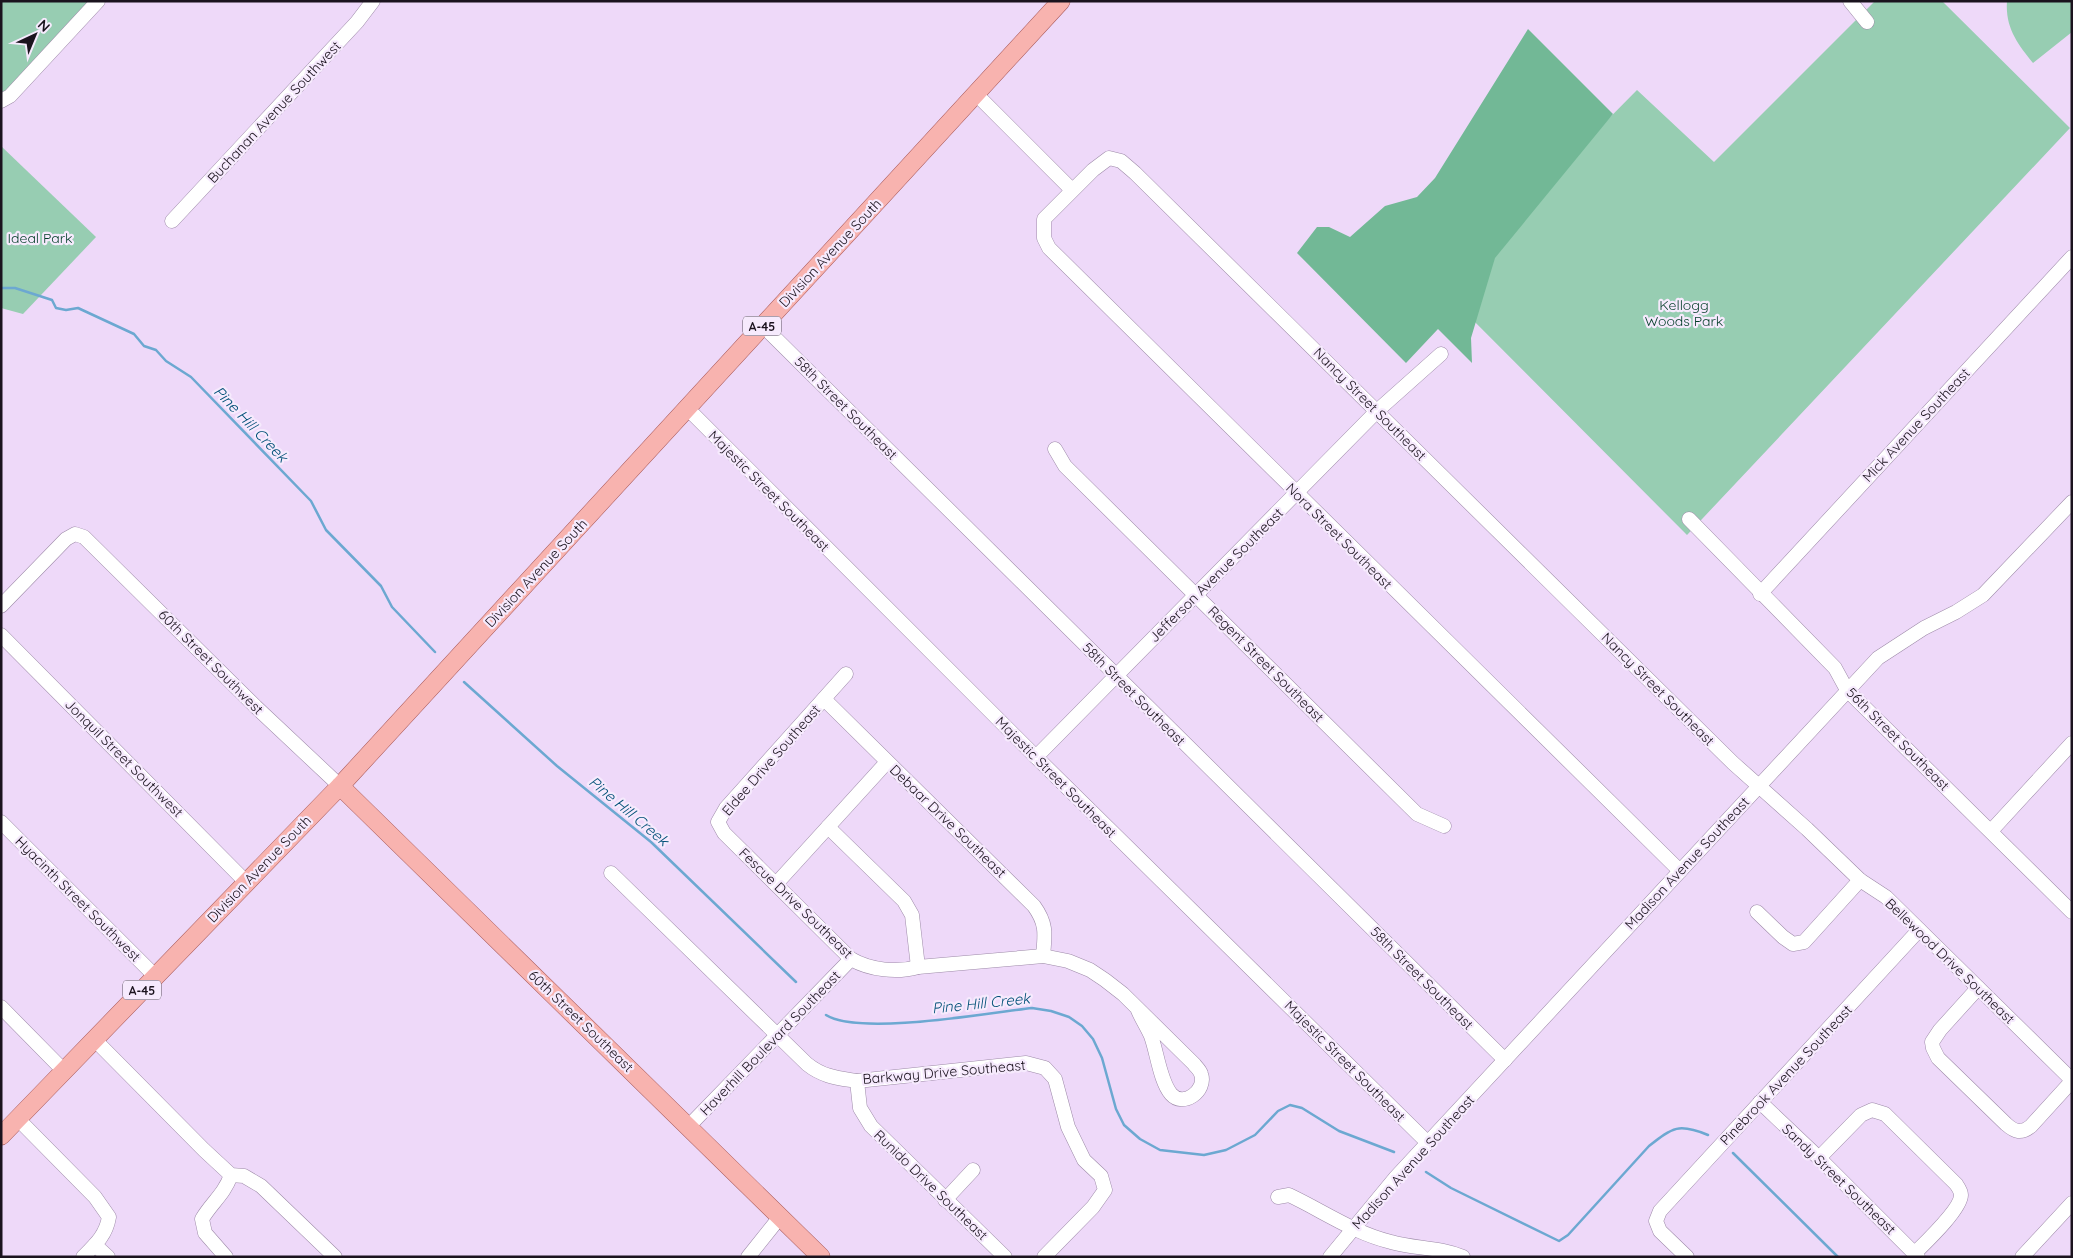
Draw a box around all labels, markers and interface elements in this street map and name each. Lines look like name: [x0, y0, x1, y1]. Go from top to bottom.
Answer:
north arrow: [10, 10, 60, 60]
text: N: [34, 16, 54, 36]
street label: Buchanan Avenue Southwest: [203, 37, 345, 187]
street label: Division Avenue South: [775, 195, 885, 311]
park label: Ideal Park: [7, 229, 73, 247]
park label: Kellogg Woods Park: [1645, 296, 1723, 330]
road number: A-45: [743, 316, 781, 336]
street label: Nancy Street Southeast: [1310, 344, 1431, 465]
street label: 58th Street Southeast: [791, 353, 902, 464]
street label: Mick Avenue Southeast: [1858, 364, 1974, 486]
water label: Pine Hill Creek: [210, 382, 293, 467]
street label: Majestic Street Southeast: [705, 427, 834, 556]
street label: Nora Street Southeast: [1282, 479, 1396, 593]
street label: Jefferson Avenue Southeast: [1145, 504, 1287, 646]
street label: Division Avenue South: [481, 515, 591, 631]
street label: Regent Street Southeast: [1204, 602, 1328, 726]
street label: 60th Street Southwest: [155, 606, 267, 718]
street label: Nancy Street Southeast: [1598, 629, 1719, 750]
street label: 58th Street Southeast: [1079, 639, 1190, 750]
street label: 56th Street Southeast: [1843, 684, 1954, 795]
street label: Jonquil Street Southwest: [61, 695, 187, 821]
street label: Eldee Drive Southeast: [718, 701, 824, 819]
street label: Majestic Street Southeast: [992, 713, 1121, 842]
street label: Debaar Drive Southeast: [886, 761, 1010, 882]
water label: Pine Hill Creek: [585, 772, 674, 851]
street label: Madison Avenue Southeast: [1621, 793, 1753, 933]
street label: Division Avenue South: [203, 812, 315, 926]
street label: Hyacinth Street Southwest: [11, 832, 145, 966]
street label: Fescue Drive Southeast: [735, 844, 857, 962]
street label: Bellewood Drive Southeast: [1881, 894, 2019, 1028]
street label: 58th Street Southeast: [1367, 923, 1478, 1034]
street label: 60th Street Southeast: [525, 966, 638, 1076]
street label: Haverhill Boulevard Southeast: [696, 967, 844, 1119]
road number: A-45: [123, 980, 161, 1000]
water label: Pine Hill Creek: [931, 988, 1033, 1018]
street label: Majestic Street Southeast: [1281, 997, 1410, 1126]
street label: Pinebrook Avenue Southeast: [1716, 1001, 1856, 1149]
street label: Barkway Drive Southeast: [862, 1056, 1027, 1088]
street label: Madison Avenue Southeast: [1348, 1091, 1478, 1233]
street label: Sandy Street Southeast: [1778, 1120, 1900, 1238]
street label: Runido Drive Southeast: [870, 1126, 992, 1244]

